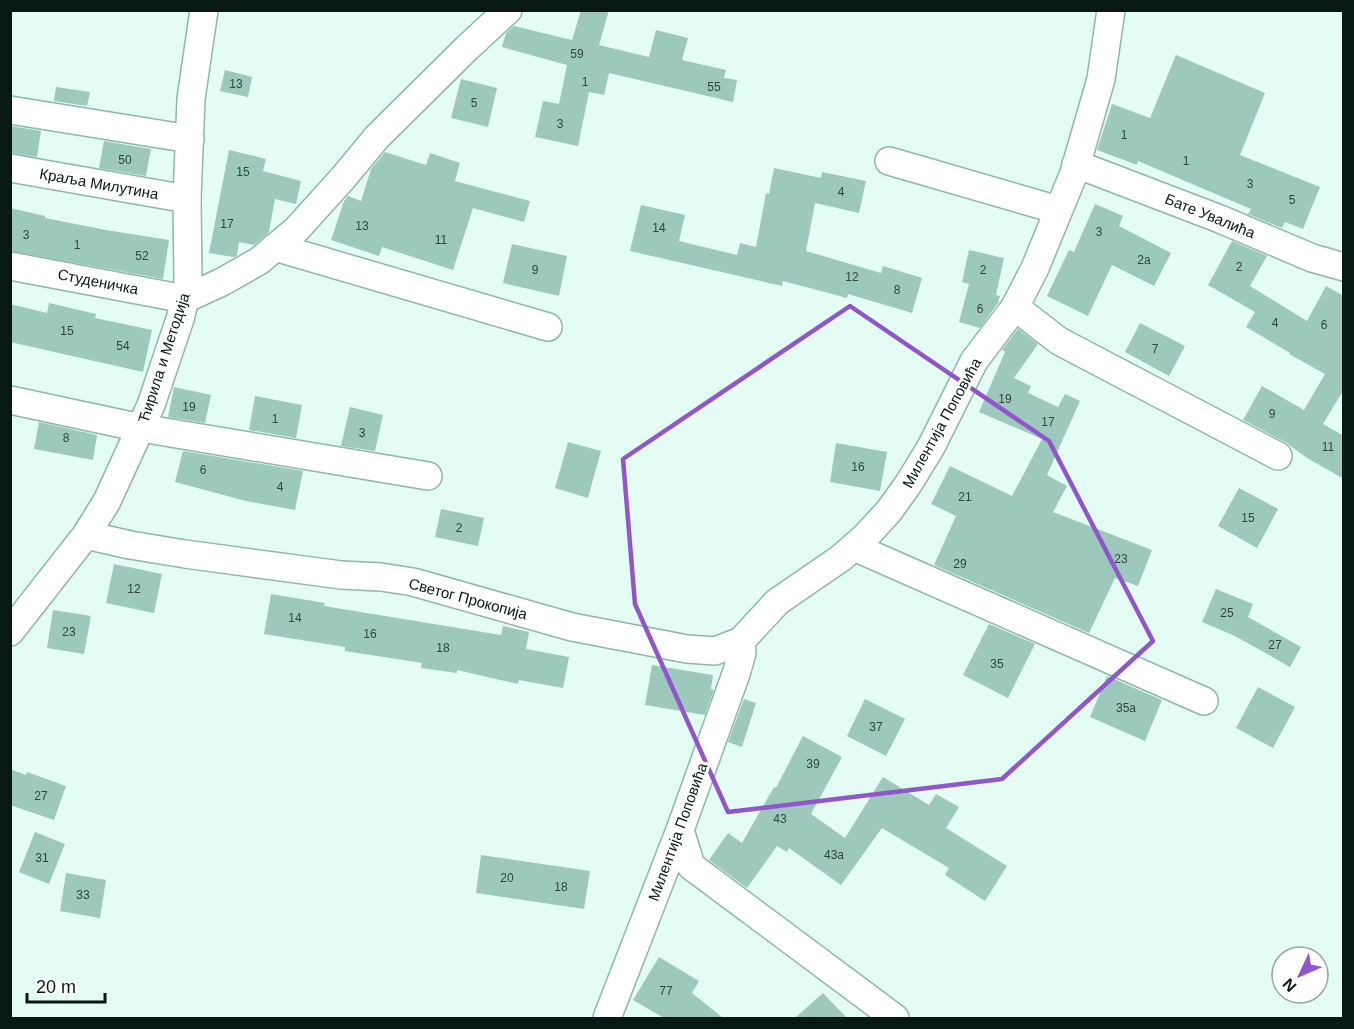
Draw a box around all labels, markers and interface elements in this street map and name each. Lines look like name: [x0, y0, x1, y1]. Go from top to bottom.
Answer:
house number: 59: [570, 47, 584, 61]
house number: 1: [582, 75, 589, 89]
house number: 13: [229, 77, 243, 91]
house number: 55: [707, 80, 721, 94]
house number: 5: [471, 96, 478, 110]
house number: 3: [557, 117, 564, 131]
house number: 1: [1121, 128, 1128, 142]
house number: 50: [118, 153, 132, 167]
house number: 1: [1183, 154, 1190, 168]
street label: Краља Милутина: [38, 165, 161, 202]
house number: 15: [236, 165, 250, 179]
house number: 3: [1247, 177, 1254, 191]
house number: 4: [838, 185, 845, 199]
street label: Бате Увалића: [1163, 190, 1258, 242]
house number: 5: [1289, 193, 1296, 207]
house number: 17: [220, 217, 234, 231]
house number: 13: [355, 219, 369, 233]
house number: 14: [652, 221, 666, 235]
house number: 3: [1096, 225, 1103, 239]
house number: 3: [23, 228, 30, 242]
house number: 11: [435, 233, 448, 247]
house number: 1: [74, 238, 81, 252]
house number: 52: [135, 249, 149, 263]
house number: 2a: [1137, 253, 1151, 267]
house number: 2: [1236, 260, 1243, 274]
house number: 9: [532, 263, 539, 277]
house number: 2: [980, 263, 987, 277]
street label: Студеничка: [56, 265, 140, 298]
house number: 12: [845, 270, 859, 284]
house number: 8: [894, 283, 901, 297]
street label: Ћирила и Методија: [134, 290, 193, 425]
house number: 6: [977, 302, 984, 316]
house number: 4: [1272, 316, 1279, 330]
house number: 6: [1321, 318, 1328, 332]
house number: 15: [60, 324, 74, 338]
house number: 54: [116, 339, 130, 353]
house number: 7: [1152, 342, 1159, 356]
street label: Милентија Поповића: [899, 354, 985, 491]
house number: 19: [998, 392, 1012, 406]
house number: 19: [182, 400, 196, 414]
house number: 9: [1269, 407, 1276, 421]
house number: 1: [272, 412, 279, 426]
house number: 17: [1041, 415, 1055, 429]
house number: 3: [359, 426, 366, 440]
house number: 8: [63, 431, 70, 445]
house number: 11: [1322, 440, 1335, 454]
house number: 16: [851, 460, 865, 474]
house number: 6: [200, 463, 207, 477]
house number: 4: [277, 480, 284, 494]
house number: 21: [958, 490, 972, 504]
house number: 15: [1241, 511, 1255, 525]
house number: 2: [456, 521, 463, 535]
house number: 23: [1114, 552, 1128, 566]
house number: 29: [953, 557, 967, 571]
street label: Светог Прокопија: [407, 575, 530, 623]
house number: 12: [127, 582, 141, 596]
house number: 25: [1220, 606, 1234, 620]
house number: 14: [288, 611, 302, 625]
house number: 23: [62, 625, 76, 639]
house number: 16: [363, 627, 377, 641]
house number: 27: [1268, 638, 1282, 652]
house number: 18: [436, 641, 450, 655]
house number: 35: [990, 657, 1004, 671]
house number: 35a: [1116, 701, 1136, 715]
house number: 37: [869, 720, 883, 734]
house number: 39: [806, 757, 820, 771]
street label: Милентија Поповића: [645, 760, 711, 903]
house number: 27: [34, 789, 48, 803]
house number: 43: [773, 812, 787, 826]
house number: 43a: [824, 848, 844, 862]
house number: 31: [35, 851, 49, 865]
house number: 20: [500, 871, 514, 885]
house number: 18: [554, 880, 568, 894]
house number: 33: [76, 888, 90, 902]
north arrow: [1270, 945, 1330, 1005]
scale bar: [27, 966, 105, 1004]
text: N: [1279, 975, 1300, 995]
text: 20 m: [36, 977, 76, 997]
house number: 77: [659, 984, 673, 998]

